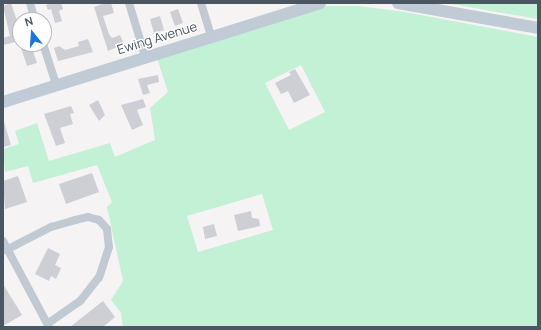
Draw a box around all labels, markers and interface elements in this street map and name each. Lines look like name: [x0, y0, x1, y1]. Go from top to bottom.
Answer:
north arrow: [12, 12, 52, 52]
text: N: [23, 13, 35, 29]
street label: Ewing Avenue: [115, 18, 199, 58]

